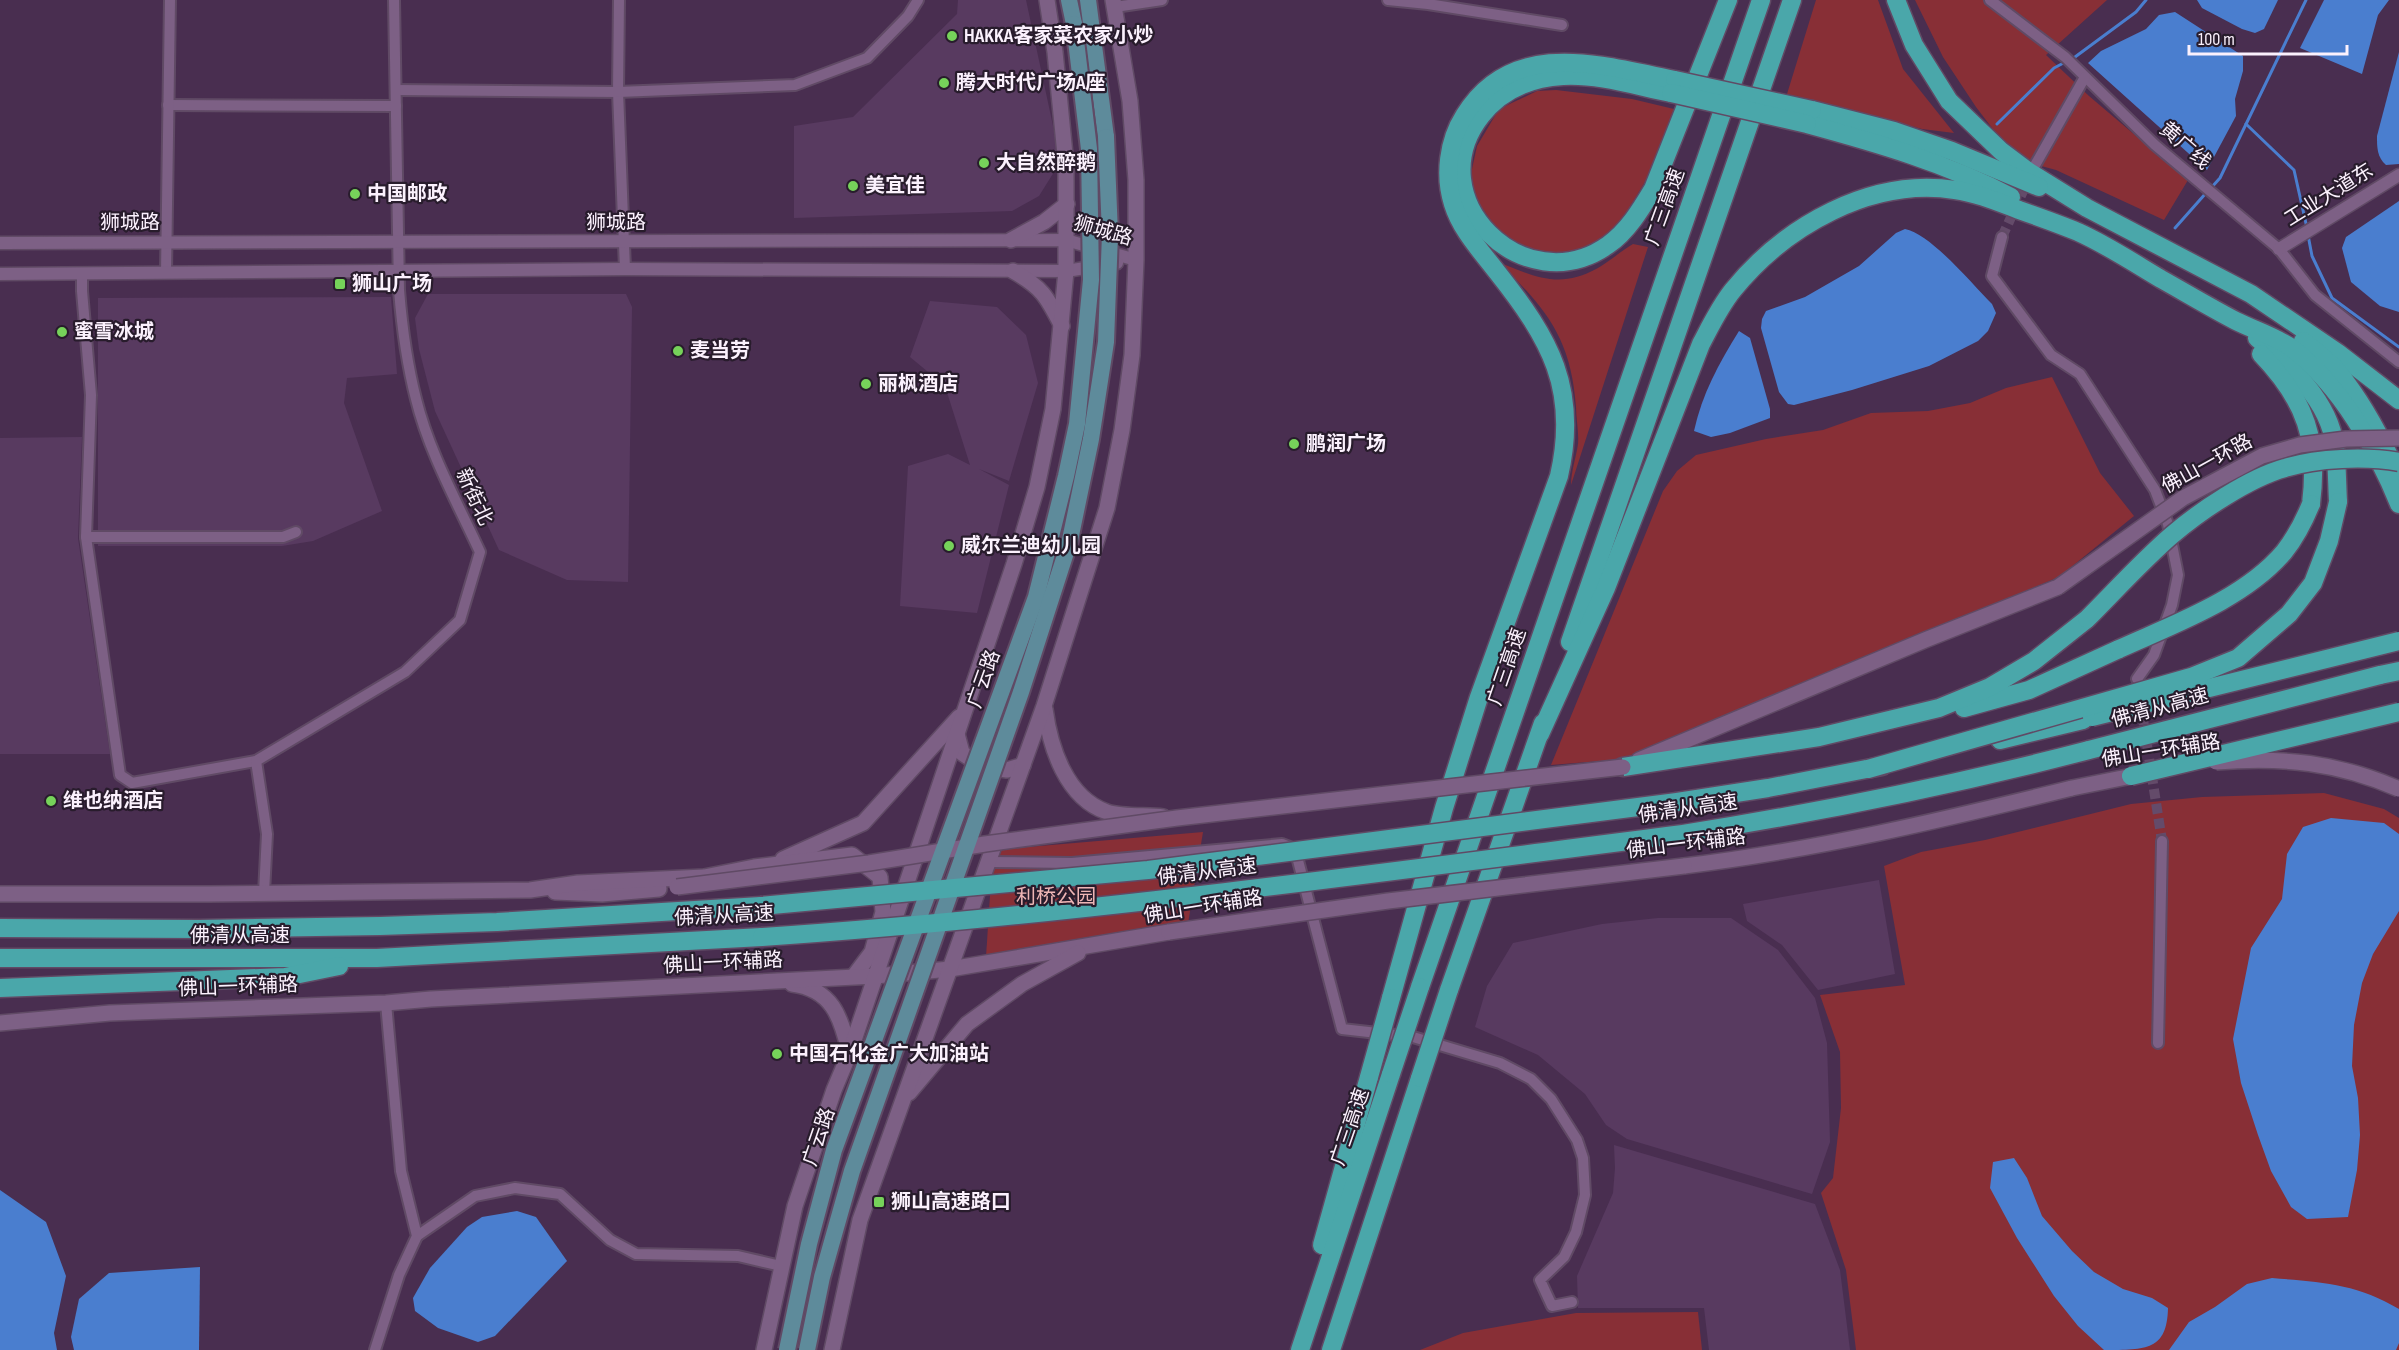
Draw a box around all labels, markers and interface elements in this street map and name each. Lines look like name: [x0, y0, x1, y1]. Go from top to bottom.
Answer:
scale bar: [2189, 18, 2346, 56]
place label: HAKKA客家菜农家小炒: [964, 24, 1153, 48]
marker: HAKKA客家菜农家小炒: [945, 29, 959, 43]
text: 100 m: [2198, 29, 2235, 50]
place label: 腾大时代广场A座: [956, 71, 1106, 95]
marker: 腾大时代广场A座: [937, 76, 951, 90]
street label: 黄广线: [2154, 117, 2216, 175]
place label: 大自然醉鹅: [996, 151, 1096, 175]
marker: 大自然醉鹅: [977, 156, 991, 170]
street label: 工业大道东: [2280, 158, 2378, 232]
street label: 广三高速: [1640, 165, 1690, 249]
place label: 美宜佳: [865, 174, 925, 198]
marker: 美宜佳: [846, 179, 860, 193]
place label: 中国邮政: [367, 182, 447, 206]
marker: 中国邮政: [348, 187, 362, 201]
street label: 狮城路: [100, 211, 160, 235]
street label: 狮城路: [586, 211, 646, 235]
street label: 狮城路: [1071, 211, 1135, 251]
place label: 狮山广场: [352, 272, 432, 296]
marker: 狮山广场: [333, 277, 347, 291]
place label: 蜜雪冰城: [74, 320, 154, 344]
marker: 蜜雪冰城: [55, 325, 69, 339]
place label: 麦当劳: [690, 339, 750, 363]
marker: 麦当劳: [671, 344, 685, 358]
place label: 丽枫酒店: [878, 372, 958, 396]
marker: 丽枫酒店: [859, 377, 873, 391]
street label: 佛山一环路: [2157, 429, 2257, 499]
place label: 鹏润广场: [1306, 432, 1386, 456]
marker: 鹏润广场: [1287, 437, 1301, 451]
street label: 新街北: [450, 465, 498, 529]
place label: 威尔兰迪幼儿园: [961, 534, 1101, 558]
marker: 威尔兰迪幼儿园: [942, 539, 956, 553]
street label: 广三高速: [1483, 625, 1531, 709]
street label: 广云路: [962, 647, 1006, 711]
street label: 佛清从高速: [2109, 683, 2211, 733]
street label: 佛山一环辅路: [2100, 730, 2222, 772]
place label: 维也纳酒店: [63, 789, 163, 813]
street label: 佛清从高速: [1637, 790, 1739, 828]
marker: 维也纳酒店: [44, 794, 58, 808]
street label: 佛山一环辅路: [1625, 825, 1747, 863]
street label: 佛清从高速: [1156, 854, 1258, 890]
park label: 利桥公园: [1016, 885, 1096, 909]
street label: 佛山一环辅路: [1142, 886, 1264, 928]
street label: 佛清从高速: [673, 901, 775, 931]
street label: 佛清从高速: [190, 924, 290, 948]
street label: 佛山一环辅路: [662, 948, 784, 978]
street label: 佛山一环辅路: [178, 973, 298, 1001]
place label: 中国石化金广大加油站: [789, 1042, 989, 1066]
marker: 中国石化金广大加油站: [770, 1047, 784, 1061]
street label: 广三高速: [1326, 1085, 1374, 1169]
street label: 广云路: [798, 1105, 840, 1169]
place label: 狮山高速路口: [891, 1190, 1011, 1214]
marker: 狮山高速路口: [872, 1195, 886, 1209]

